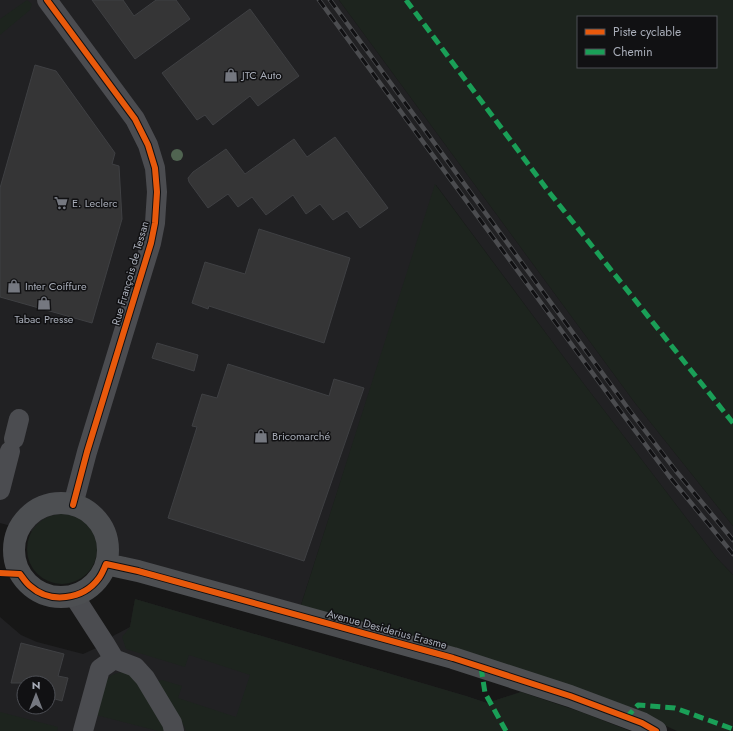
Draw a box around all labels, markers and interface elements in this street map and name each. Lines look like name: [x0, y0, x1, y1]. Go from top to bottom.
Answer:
legend: [577, 16, 717, 68]
text: Piste cyclable: [613, 23, 681, 41]
text: Chemin: [613, 43, 652, 61]
shop icon: JTC Auto: [223, 67, 239, 83]
place label: JTC Auto: [240, 67, 282, 83]
supermarket icon: E. Leclerc: [53, 195, 69, 211]
place label: E. Leclerc: [72, 195, 118, 211]
street label: Rue François de Tessan: [107, 219, 153, 327]
shop icon: Inter Coiffure: [6, 278, 22, 294]
place label: Inter Coiffure: [25, 278, 87, 294]
shop icon: Tabac Presse: [36, 295, 52, 311]
place label: Tabac Presse: [14, 311, 74, 327]
shop icon: Bricomarché: [253, 428, 269, 444]
place label: Bricomarché: [272, 428, 331, 444]
street label: Avenue Desiderius Erasme: [325, 605, 449, 653]
north arrow: [16, 675, 56, 715]
text: N: [32, 677, 40, 693]

